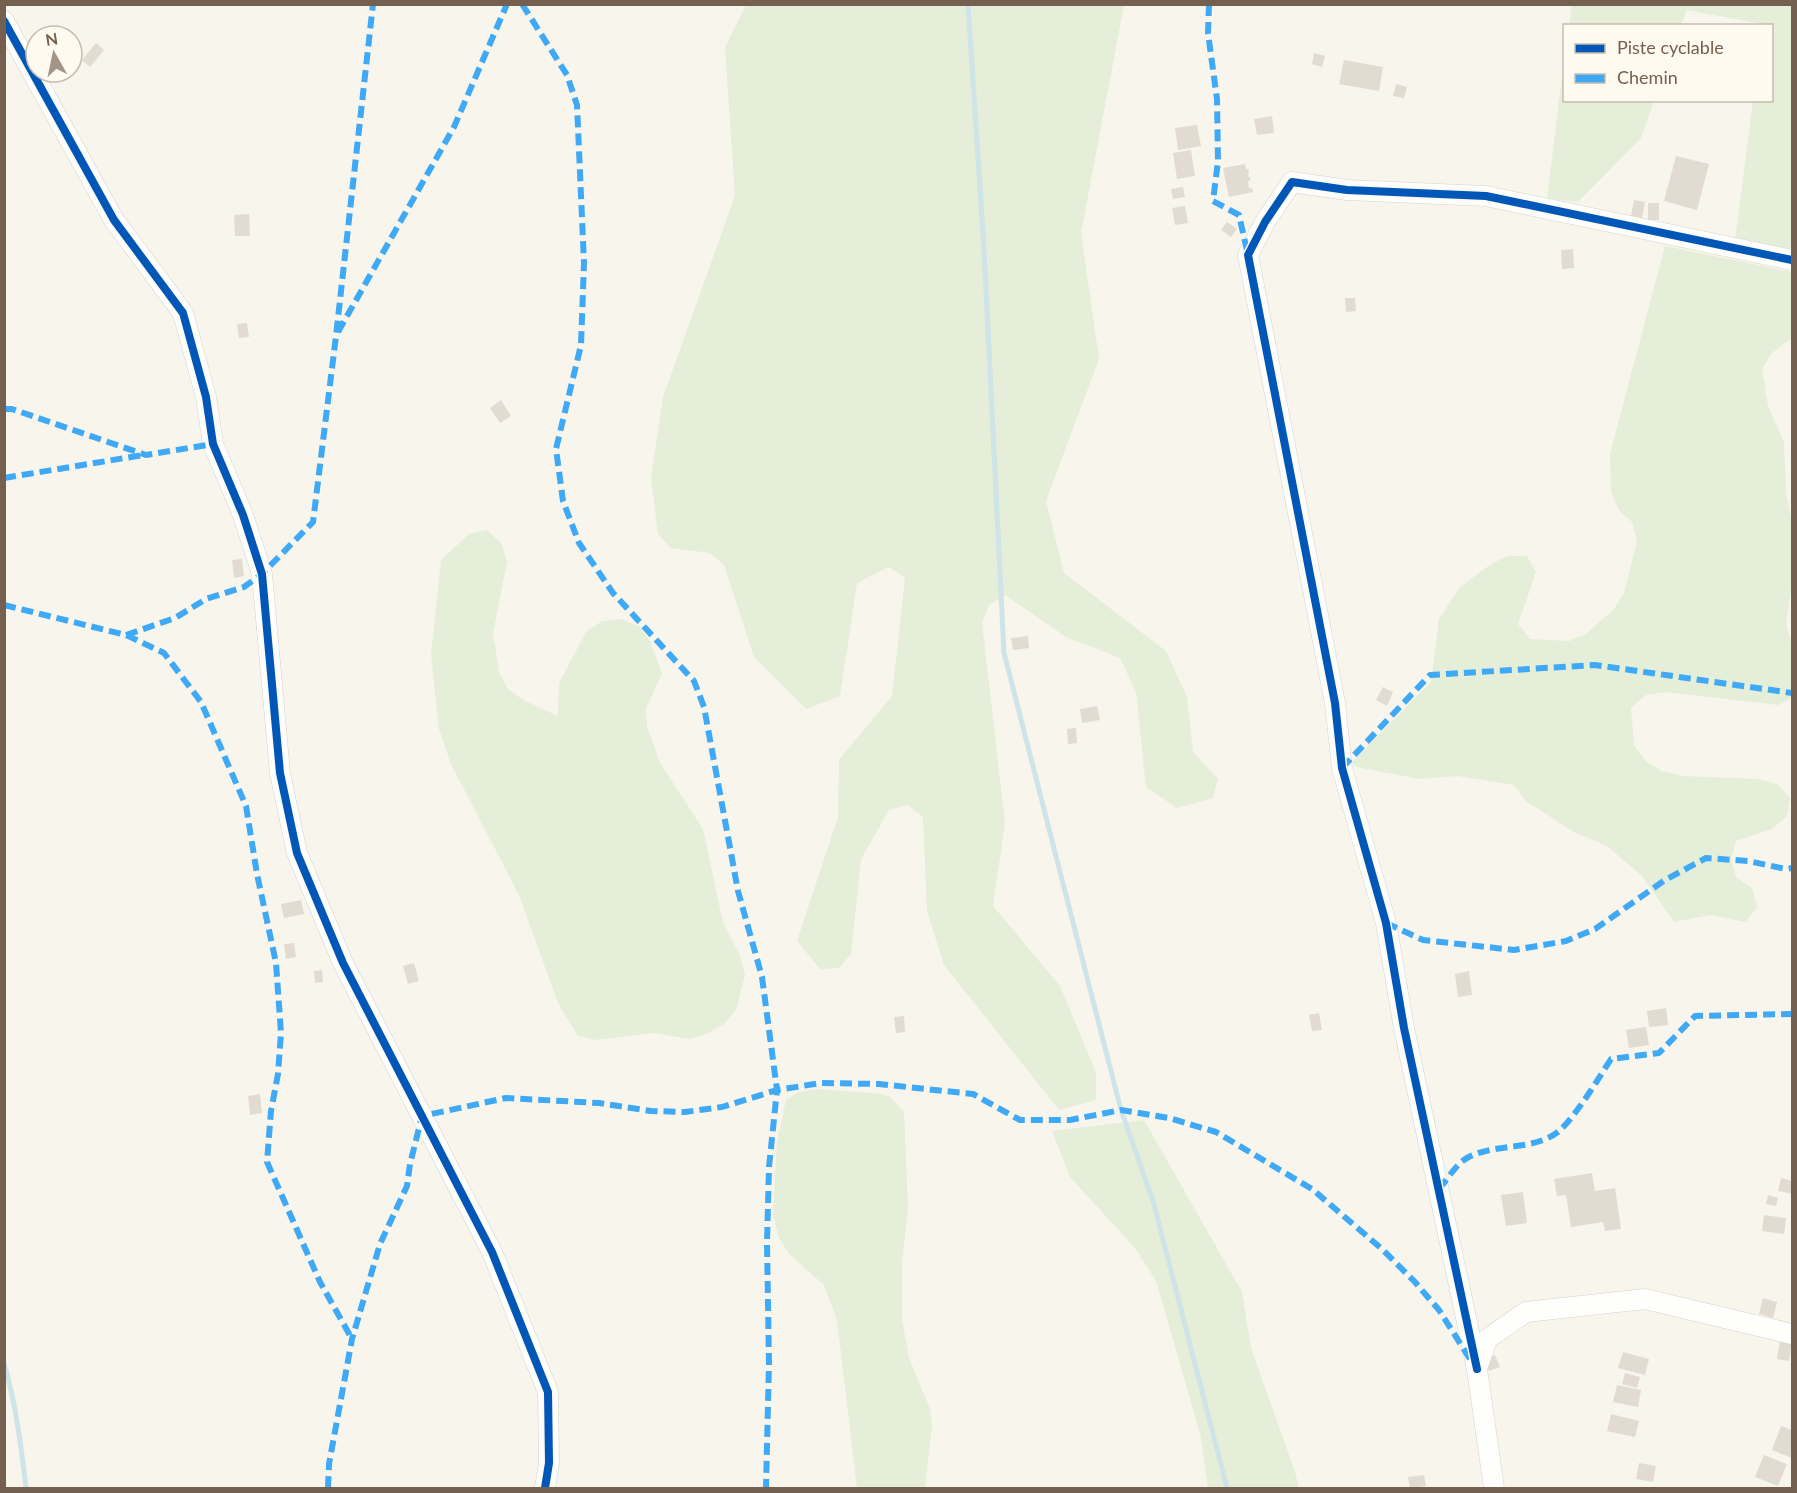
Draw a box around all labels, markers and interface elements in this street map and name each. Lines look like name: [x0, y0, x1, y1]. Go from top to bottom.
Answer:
north arrow: [24, 24, 84, 84]
legend: [1563, 24, 1773, 102]
text: N: [44, 28, 59, 49]
text: Piste cyclable: [1617, 36, 1724, 58]
text: Chemin: [1617, 66, 1678, 88]

